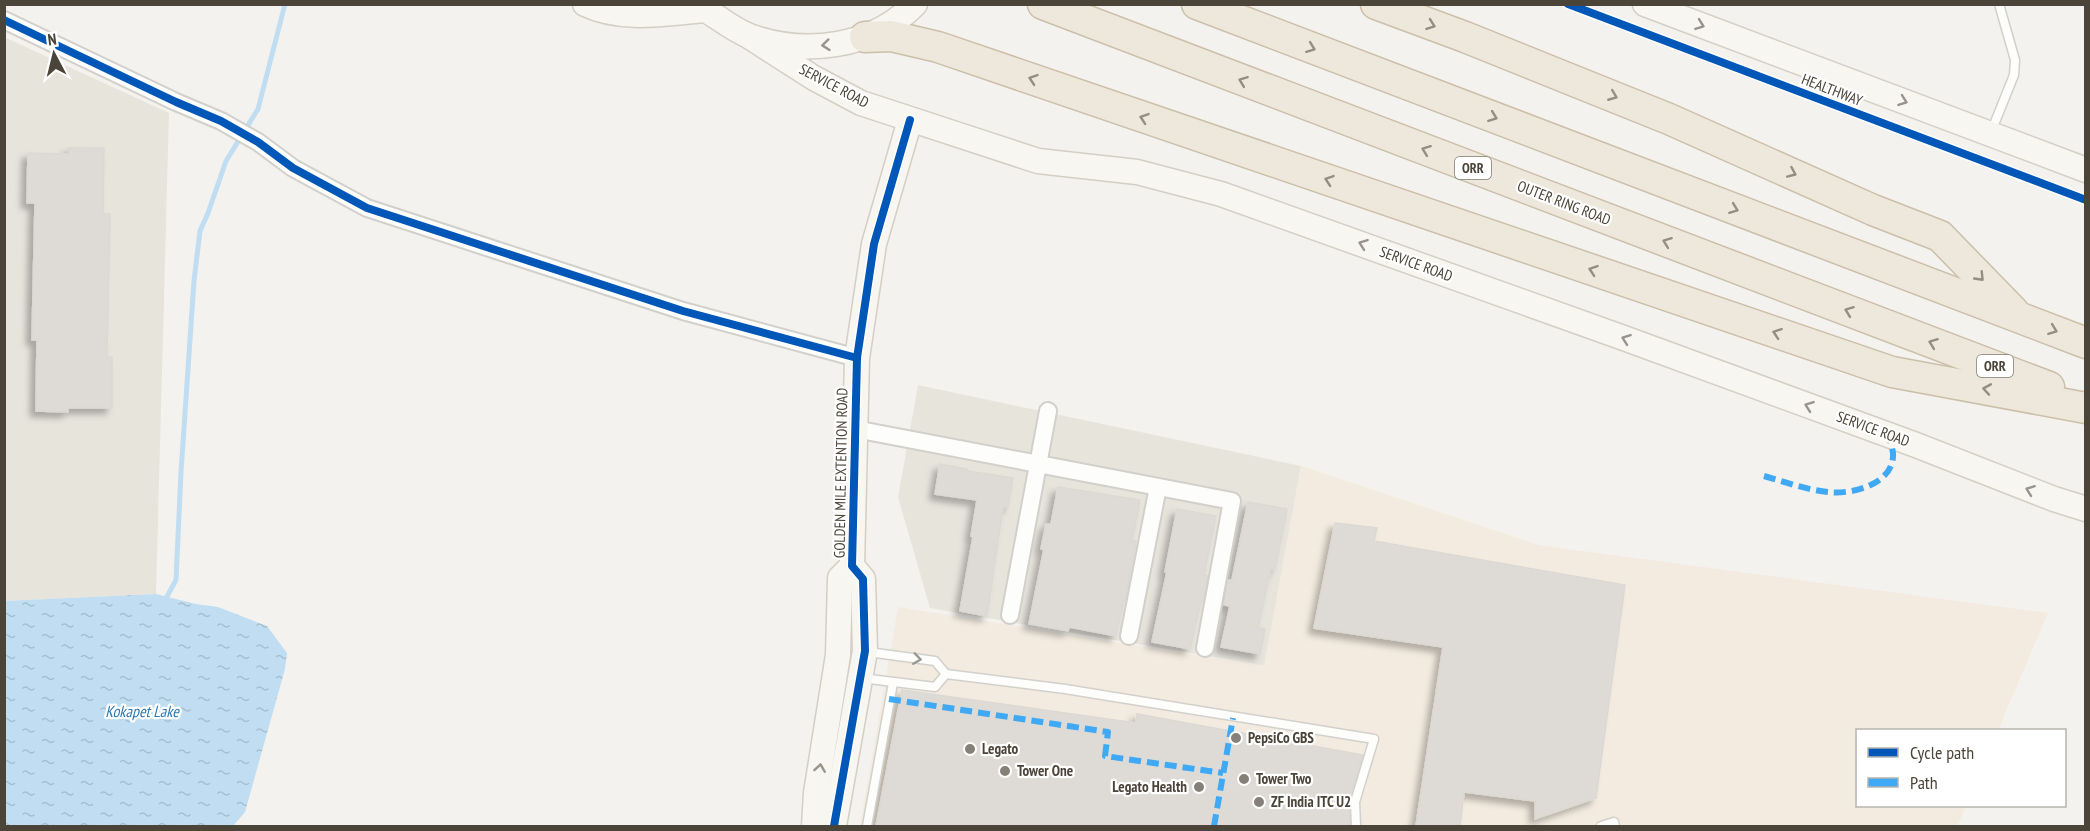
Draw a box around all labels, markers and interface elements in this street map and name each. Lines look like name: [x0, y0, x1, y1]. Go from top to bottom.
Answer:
one-way arrow: [1426, 17, 1436, 30]
one-way arrow: [1694, 18, 1705, 30]
north arrow: [24, 24, 84, 84]
text: N: [47, 29, 58, 50]
one-way arrow: [821, 38, 831, 51]
one-way arrow: [1305, 40, 1316, 53]
street label: SERVICE ROAD: [796, 59, 872, 112]
street label: HEALTHWAY: [1799, 69, 1866, 110]
one-way arrow: [1028, 74, 1039, 87]
one-way arrow: [1238, 75, 1249, 88]
one-way arrow: [1607, 89, 1618, 101]
one-way arrow: [1897, 93, 1907, 106]
one-way arrow: [1487, 110, 1498, 122]
one-way arrow: [1139, 112, 1150, 125]
one-way arrow: [1421, 145, 1432, 157]
road number: ORR: [1455, 157, 1491, 179]
one-way arrow: [1785, 166, 1796, 178]
one-way arrow: [1324, 175, 1335, 188]
street label: OUTER RING ROAD: [1515, 176, 1614, 229]
one-way arrow: [1728, 202, 1739, 214]
one-way arrow: [1662, 236, 1672, 249]
one-way arrow: [1358, 239, 1369, 252]
street label: SERVICE ROAD: [1377, 242, 1455, 286]
one-way arrow: [1588, 265, 1599, 278]
one-way arrow: [1973, 270, 1984, 280]
one-way arrow: [1844, 306, 1855, 318]
one-way arrow: [2046, 323, 2057, 335]
one-way arrow: [1773, 328, 1783, 340]
one-way arrow: [1621, 333, 1631, 346]
one-way arrow: [1928, 338, 1939, 350]
road number: ORR: [1977, 355, 2013, 377]
one-way arrow: [1982, 383, 1992, 396]
street label: GOLDEN MILE EXTENTION ROAD: [830, 388, 851, 558]
one-way arrow: [1804, 400, 1815, 413]
street label: SERVICE ROAD: [1834, 407, 1912, 451]
one-way arrow: [2026, 485, 2037, 497]
one-way arrow: [912, 652, 921, 664]
water label: Kokapet Lake: [105, 701, 180, 721]
place label: PepsiCo GBS: [1248, 728, 1314, 747]
legend: [1856, 729, 2066, 807]
marker: PepsiCo GBS: [1229, 731, 1243, 745]
place label: Legato: [982, 739, 1019, 758]
text: Cycle path: [1910, 741, 1974, 764]
marker: Legato: [963, 742, 977, 756]
place label: Tower One: [1017, 761, 1073, 780]
one-way arrow: [813, 764, 825, 773]
marker: Tower One: [998, 764, 1012, 778]
place label: Tower Two: [1256, 769, 1312, 788]
text: Path: [1910, 771, 1938, 794]
marker: Tower Two: [1237, 772, 1251, 786]
place label: Legato Health: [1112, 777, 1187, 796]
marker: Legato Health: [1192, 780, 1206, 794]
place label: ZF India ITC U2: [1271, 792, 1351, 811]
marker: ZF India ITC U2: [1252, 795, 1266, 809]

